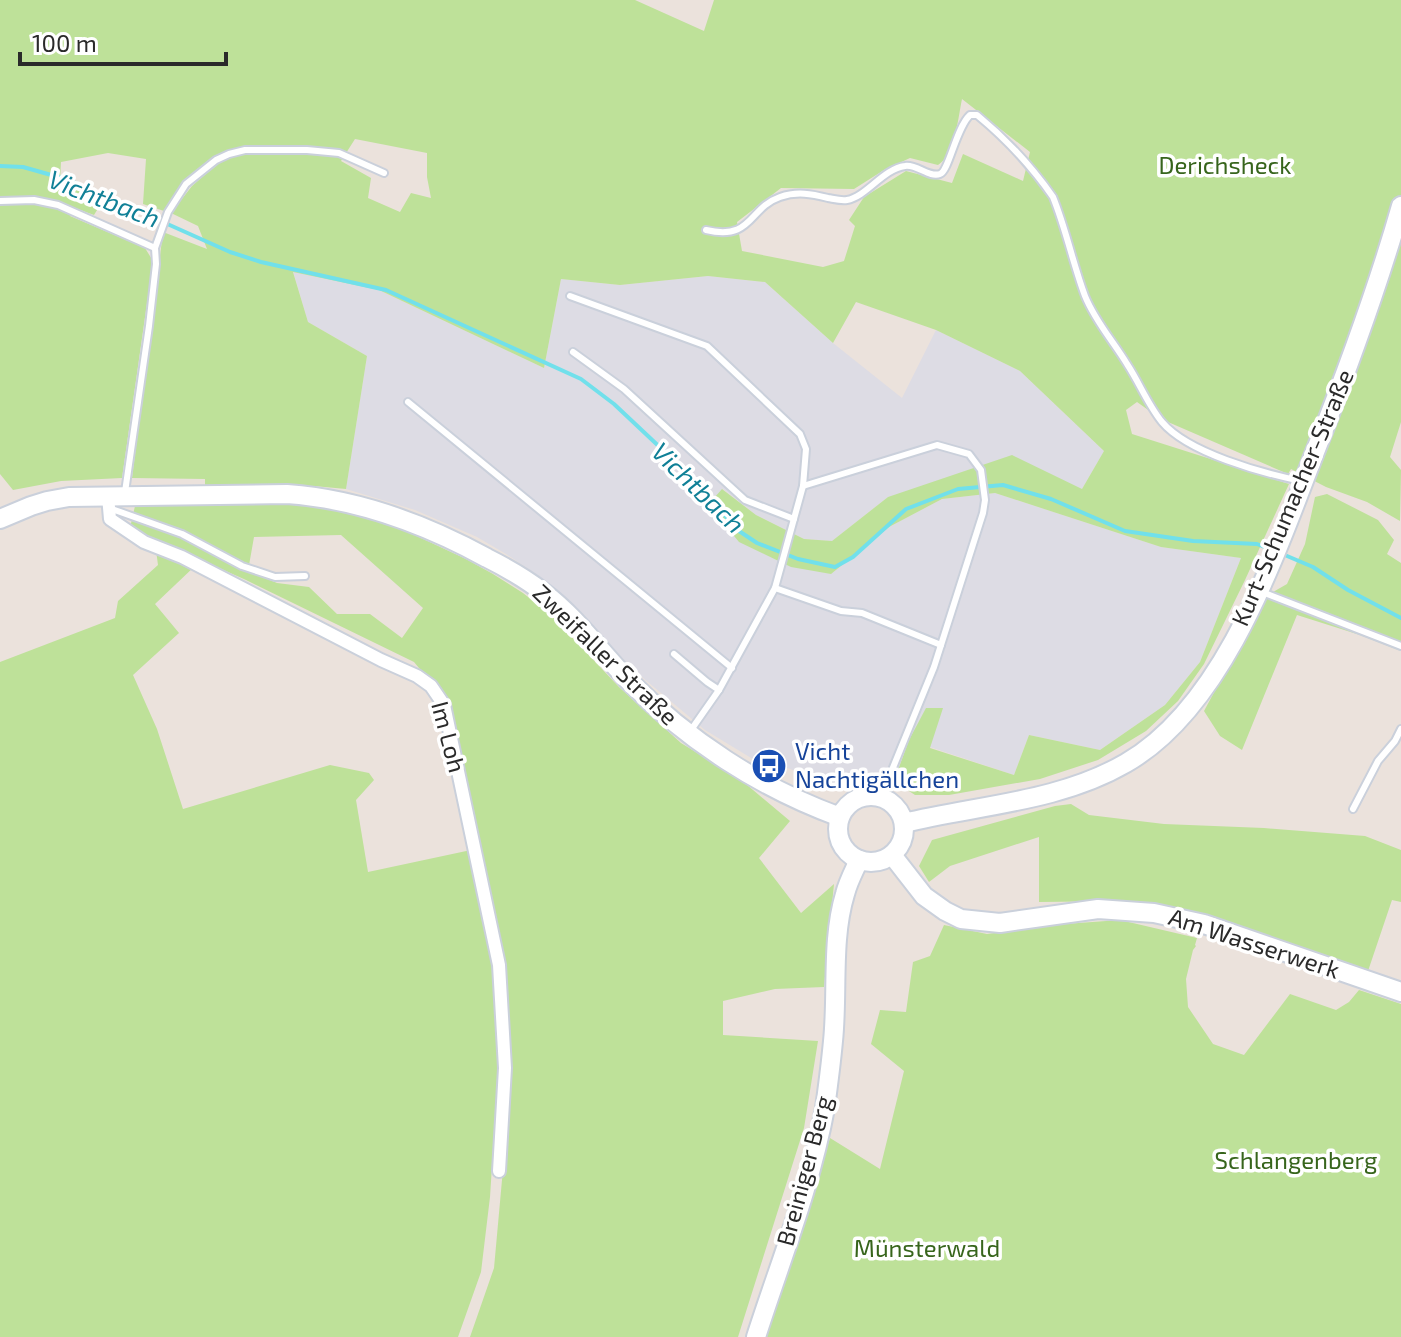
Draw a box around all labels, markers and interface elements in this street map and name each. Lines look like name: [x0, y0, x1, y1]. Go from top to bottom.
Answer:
scale bar: [20, 16, 226, 66]
text: 100 m: [32, 28, 97, 57]
park label: Derichsheck: [1158, 150, 1292, 179]
water label: Vichtbach: [44, 162, 165, 233]
street label: Kurt-Schumacher-Straße: [1224, 365, 1359, 630]
water label: Vichtbach: [646, 435, 752, 539]
street label: Zweifaller Straße: [528, 577, 685, 730]
street label: Im Loh: [426, 698, 473, 775]
place label: Vicht Nachtigällchen: [795, 736, 959, 793]
bus stop icon: Vicht Nachtigällchen: [750, 747, 788, 785]
street label: Am Wasserwerk: [1165, 901, 1344, 984]
street label: Breiniger Berg: [770, 1092, 838, 1249]
park label: Schlangenberg: [1214, 1145, 1378, 1174]
park label: Münsterwald: [854, 1233, 1000, 1262]

